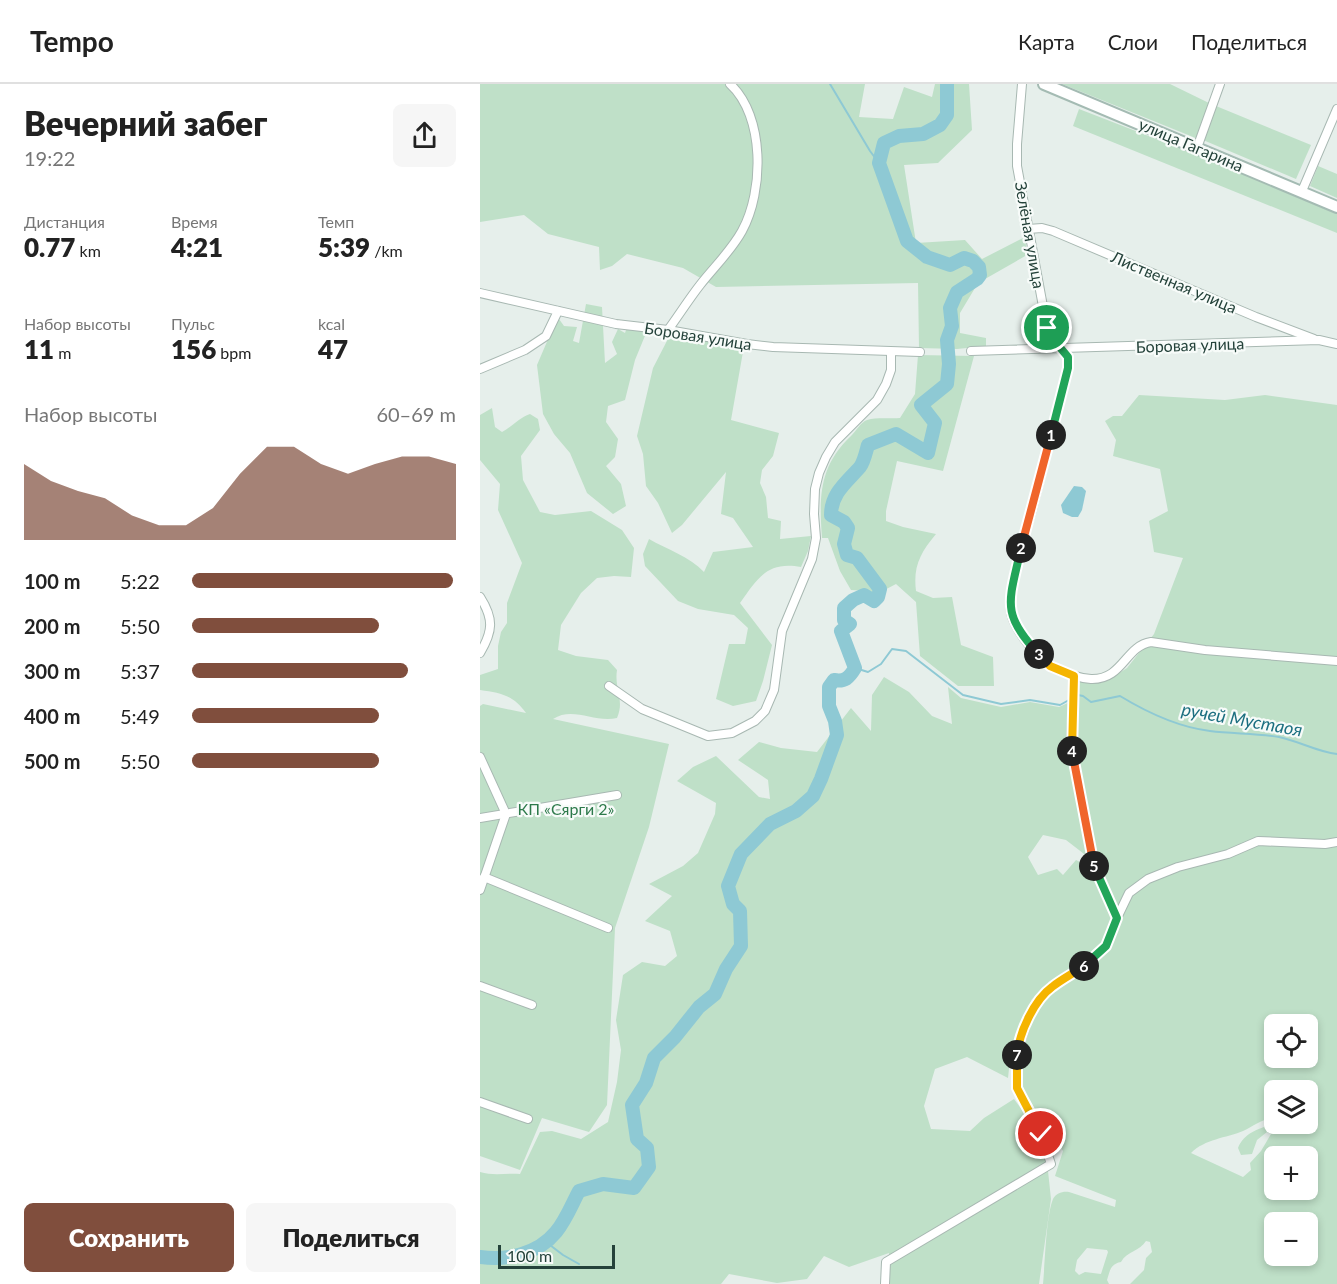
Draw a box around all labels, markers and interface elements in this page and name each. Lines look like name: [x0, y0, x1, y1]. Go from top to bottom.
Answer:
text: Tempo: [30, 24, 114, 58]
text: Карта: [1018, 29, 1075, 54]
text: Слои: [1108, 29, 1158, 54]
text: Поделиться: [1191, 29, 1307, 54]
text: Вечерний забег: [24, 103, 267, 143]
button: share: [393, 104, 456, 167]
street label: улица Гагарина: [1136, 114, 1246, 175]
text: 19:22: [24, 146, 75, 170]
street label: Зелёная улица: [1012, 180, 1049, 290]
text: Дистанция: [24, 212, 105, 231]
text: Время: [171, 212, 218, 231]
text: Темп: [318, 212, 354, 231]
text: 0.77: [24, 231, 75, 263]
text: 4:21: [171, 231, 223, 263]
text: 5:39: [318, 231, 370, 263]
text: km: [75, 241, 101, 260]
text: /km: [370, 241, 403, 260]
street label: Лиственная улица: [1108, 246, 1240, 317]
pin: [1021, 302, 1072, 353]
icon: arrive: [1030, 311, 1063, 344]
text: Набор высоты: [24, 314, 131, 333]
text: Пульс: [171, 314, 215, 333]
text: kcal: [318, 314, 345, 333]
street label: Боровая улица: [643, 318, 753, 353]
text: 11: [24, 333, 54, 365]
text: 156: [171, 333, 216, 365]
text: 47: [318, 333, 348, 365]
street label: Боровая улица: [1135, 333, 1245, 356]
text: m: [54, 343, 71, 362]
text: bpm: [216, 343, 251, 362]
text: Набор высоты: [24, 402, 157, 426]
text: 60–69 m: [376, 402, 456, 426]
pin: 1: [1036, 420, 1066, 450]
text: 1: [1046, 425, 1056, 444]
pin: 2: [1006, 533, 1036, 563]
text: 2: [1016, 538, 1026, 557]
text: 100 m: [24, 569, 80, 593]
text: 5:22: [120, 569, 160, 593]
text: 200 m: [24, 614, 80, 638]
text: 5:50: [120, 614, 160, 638]
pin: 3: [1024, 639, 1054, 669]
text: 3: [1034, 644, 1044, 663]
text: 300 m: [24, 659, 80, 683]
text: 5:37: [120, 659, 160, 683]
water label: ручей Мустаоя: [1180, 698, 1304, 740]
text: 400 m: [24, 704, 80, 728]
text: 5:49: [120, 704, 160, 728]
pin: 4: [1057, 736, 1087, 766]
text: 4: [1067, 741, 1077, 760]
text: 500 m: [24, 749, 80, 773]
text: 5:50: [120, 749, 160, 773]
park label: КП «Сярги 2»: [518, 799, 615, 818]
pin: 5: [1079, 851, 1109, 881]
text: 5: [1089, 856, 1099, 875]
pin: 6: [1069, 951, 1099, 981]
text: 6: [1079, 956, 1089, 975]
map controls: [1264, 1014, 1318, 1266]
button: locate: [1264, 1014, 1318, 1068]
pin: 7: [1002, 1040, 1032, 1070]
text: 7: [1012, 1045, 1022, 1064]
button: layers: [1264, 1080, 1318, 1134]
pin: [1015, 1108, 1066, 1159]
icon: check: [1024, 1117, 1057, 1150]
button: +: [1264, 1146, 1318, 1200]
button: Сохранить: [24, 1203, 234, 1272]
button: Поделиться: [246, 1203, 456, 1272]
button: −: [1264, 1212, 1318, 1266]
scale bar: [498, 1242, 615, 1270]
text: 100 m: [507, 1246, 552, 1265]

